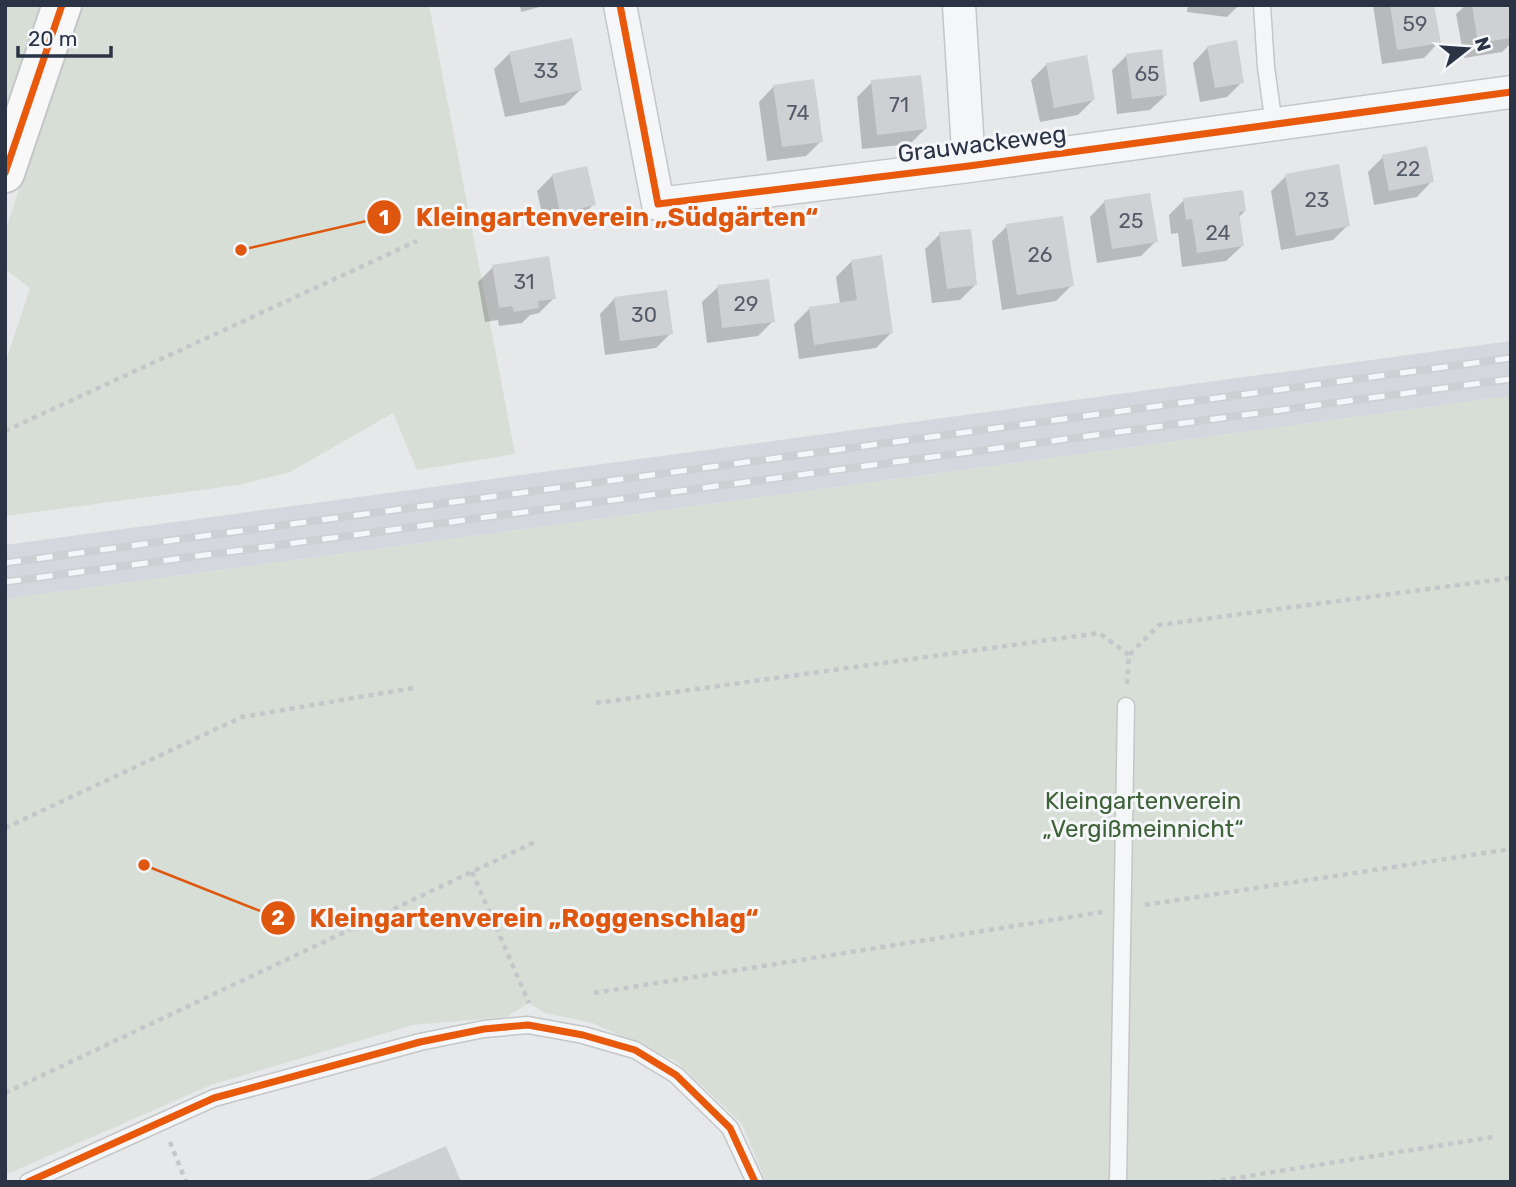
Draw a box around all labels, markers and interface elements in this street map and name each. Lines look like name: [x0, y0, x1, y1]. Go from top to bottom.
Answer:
house number: 59: [1403, 11, 1427, 36]
scale bar: [18, 14, 110, 58]
north arrow: [1432, 14, 1502, 84]
text: 20 m: [28, 26, 77, 51]
text: N: [1470, 34, 1496, 54]
house number: 33: [533, 58, 559, 83]
house number: 65: [1134, 61, 1160, 86]
house number: 71: [889, 92, 909, 117]
house number: 74: [786, 100, 810, 125]
street label: Grauwackeweg: [896, 120, 1068, 168]
house number: 22: [1396, 156, 1420, 181]
house number: 23: [1305, 187, 1329, 212]
callout: Kleingartenverein „Südgärten“: [367, 194, 832, 241]
text: Kleingartenverein „Südgärten“: [416, 202, 818, 233]
text: 1: [379, 205, 389, 230]
house number: 25: [1119, 208, 1143, 233]
house number: 24: [1205, 220, 1231, 245]
house number: 26: [1028, 242, 1053, 267]
house number: 31: [513, 269, 535, 294]
house number: 29: [734, 291, 758, 316]
house number: 30: [631, 302, 657, 327]
park label: Kleingartenverein „Vergißmeinnicht“: [1042, 787, 1244, 843]
callout: Kleingartenverein „Roggenschlag“: [260, 894, 772, 941]
text: Kleingartenverein „Roggenschlag“: [309, 903, 759, 934]
text: 2: [271, 905, 285, 930]

